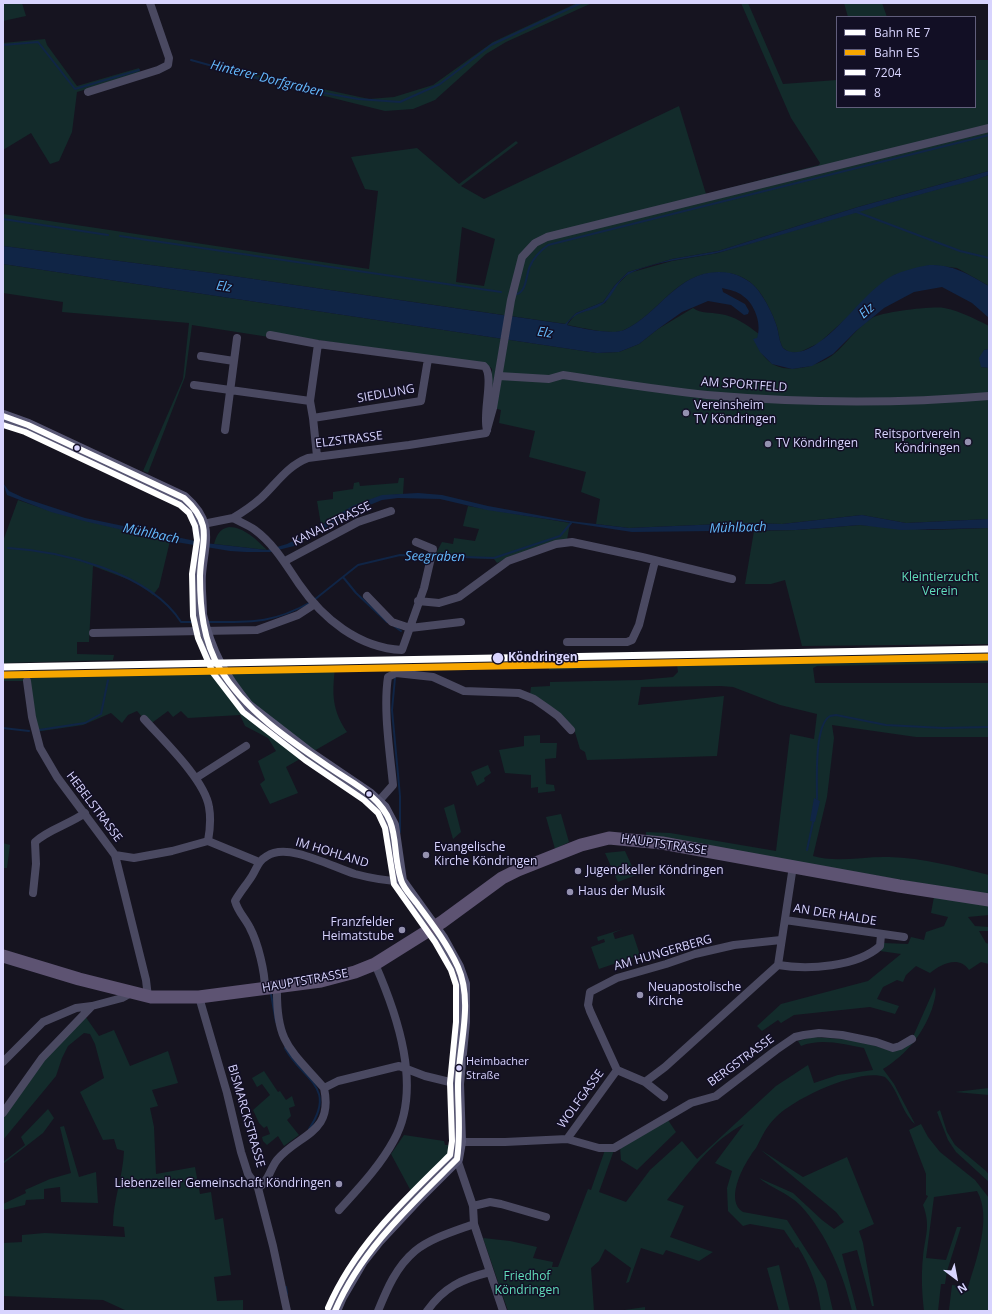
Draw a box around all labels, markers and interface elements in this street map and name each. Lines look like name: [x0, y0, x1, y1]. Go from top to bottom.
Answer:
legend: [836, 16, 976, 108]
text: Bahn RE 7: [874, 24, 930, 41]
text: Bahn ES: [874, 44, 920, 61]
water label: Hinterer Dorfgraben: [209, 57, 325, 101]
text: 7204: [874, 64, 901, 81]
text: 8: [874, 84, 881, 101]
water label: Elz: [215, 278, 233, 296]
water label: Elz: [856, 300, 878, 322]
water label: Elz: [536, 324, 554, 342]
street label: AM SPORTFELD: [700, 375, 788, 395]
street label: SIEDLUNG: [356, 382, 416, 406]
place label: Vereinsheim TV Köndringen: [694, 399, 776, 427]
marker: Vereinsheim TV Köndringen: [681, 408, 691, 418]
place label: Reitsportverein Köndringen: [874, 428, 960, 456]
street label: ELZSTRASSE: [314, 429, 384, 451]
place label: TV Köndringen: [776, 437, 858, 451]
marker: Reitsportverein Köndringen: [963, 437, 973, 447]
marker: TV Köndringen: [763, 439, 773, 449]
unlabelled marker: [72, 443, 82, 453]
street label: KANALSTRASSE: [290, 499, 374, 549]
water label: Mühlbach: [709, 519, 767, 537]
water label: Mühlbach: [121, 520, 181, 548]
water label: Seegraben: [405, 549, 465, 565]
park label: Kleintierzucht Verein: [902, 571, 978, 599]
marker: Köndringen: [491, 651, 505, 665]
place label: Köndringen: [508, 651, 578, 665]
street label: HEBELSTRASSE: [63, 769, 125, 845]
unlabelled marker: [364, 789, 374, 799]
street label: HAUPTSTRASSE: [620, 832, 708, 858]
street label: IM HOHLAND: [294, 835, 370, 871]
place label: Evangelische Kirche Köndringen: [434, 841, 537, 869]
marker: Evangelische Kirche Köndringen: [421, 850, 431, 860]
place label: Jugendkeller Köndringen: [586, 864, 724, 878]
marker: Jugendkeller Köndringen: [573, 866, 583, 876]
place label: Haus der Musik: [578, 885, 665, 899]
marker: Haus der Musik: [565, 887, 575, 897]
street label: AN DER HALDE: [793, 901, 877, 929]
place label: Franzfelder Heimatstube: [322, 916, 394, 944]
marker: Franzfelder Heimatstube: [397, 925, 407, 935]
street label: AM HUNGERBERG: [612, 932, 714, 974]
street label: HAUPTSTRASSE: [261, 966, 349, 996]
place label: Neuapostolische Kirche: [648, 981, 741, 1009]
marker: Neuapostolische Kirche: [635, 990, 645, 1000]
street label: BERGSTRASSE: [705, 1032, 777, 1090]
place label: Heimbacher Straße: [466, 1055, 529, 1081]
street label: BISMARCKSTRASSE: [224, 1063, 268, 1169]
marker: Heimbacher Straße: [454, 1063, 464, 1073]
street label: WOLFGASSE: [555, 1067, 607, 1131]
place label: Liebenzeller Gemeinschaft Köndringen: [115, 1177, 331, 1191]
marker: Liebenzeller Gemeinschaft Köndringen: [334, 1179, 344, 1189]
north arrow: [936, 1258, 976, 1298]
park label: Friedhof Köndringen: [494, 1270, 560, 1298]
text: N: [955, 1280, 970, 1297]

